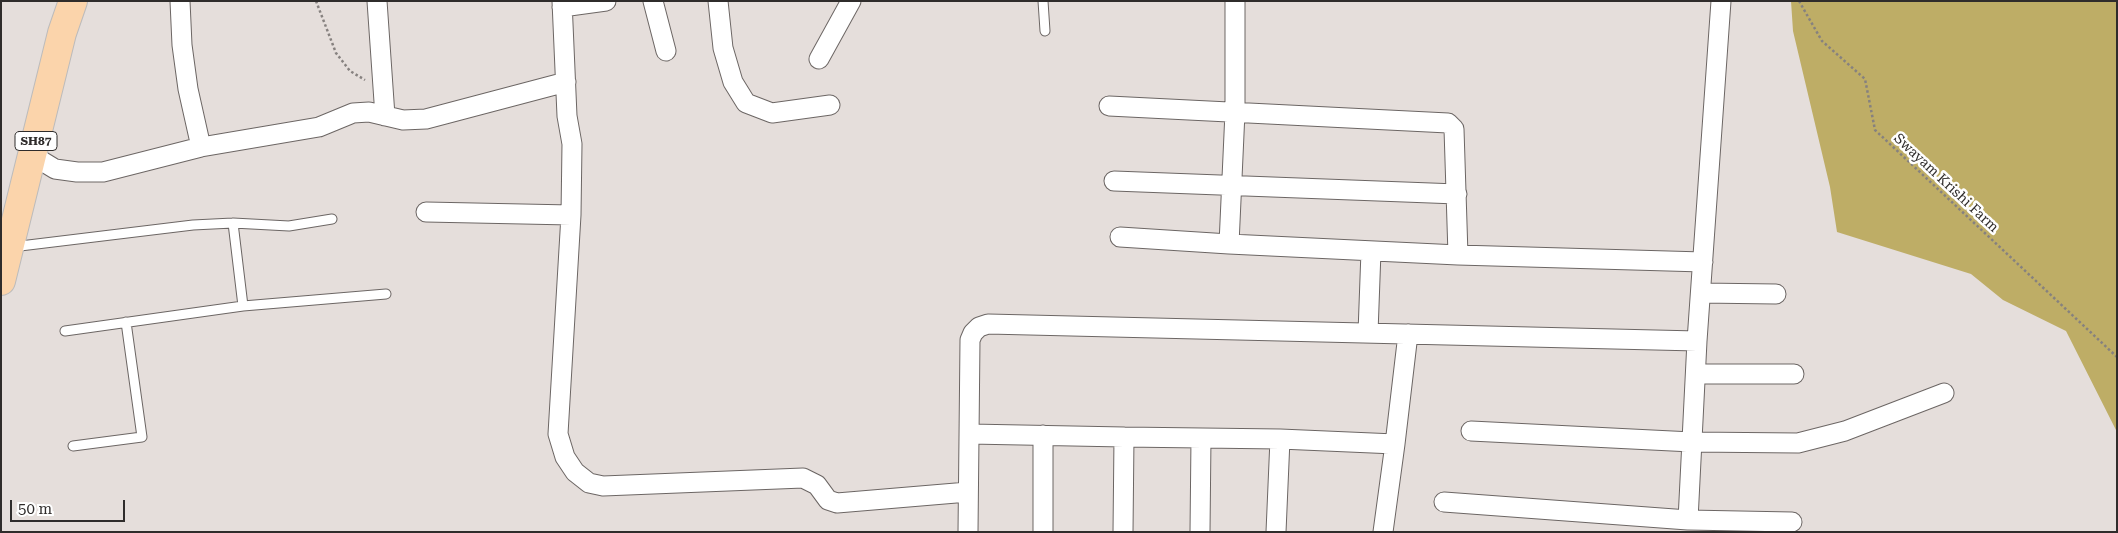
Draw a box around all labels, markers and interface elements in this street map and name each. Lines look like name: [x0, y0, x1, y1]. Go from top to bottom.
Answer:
street label: Swayam Krishi Farm: [1890, 130, 2002, 236]
road number: SH87: [15, 132, 57, 150]
scale bar: [12, 490, 128, 522]
text: 50 m: [18, 500, 52, 518]

